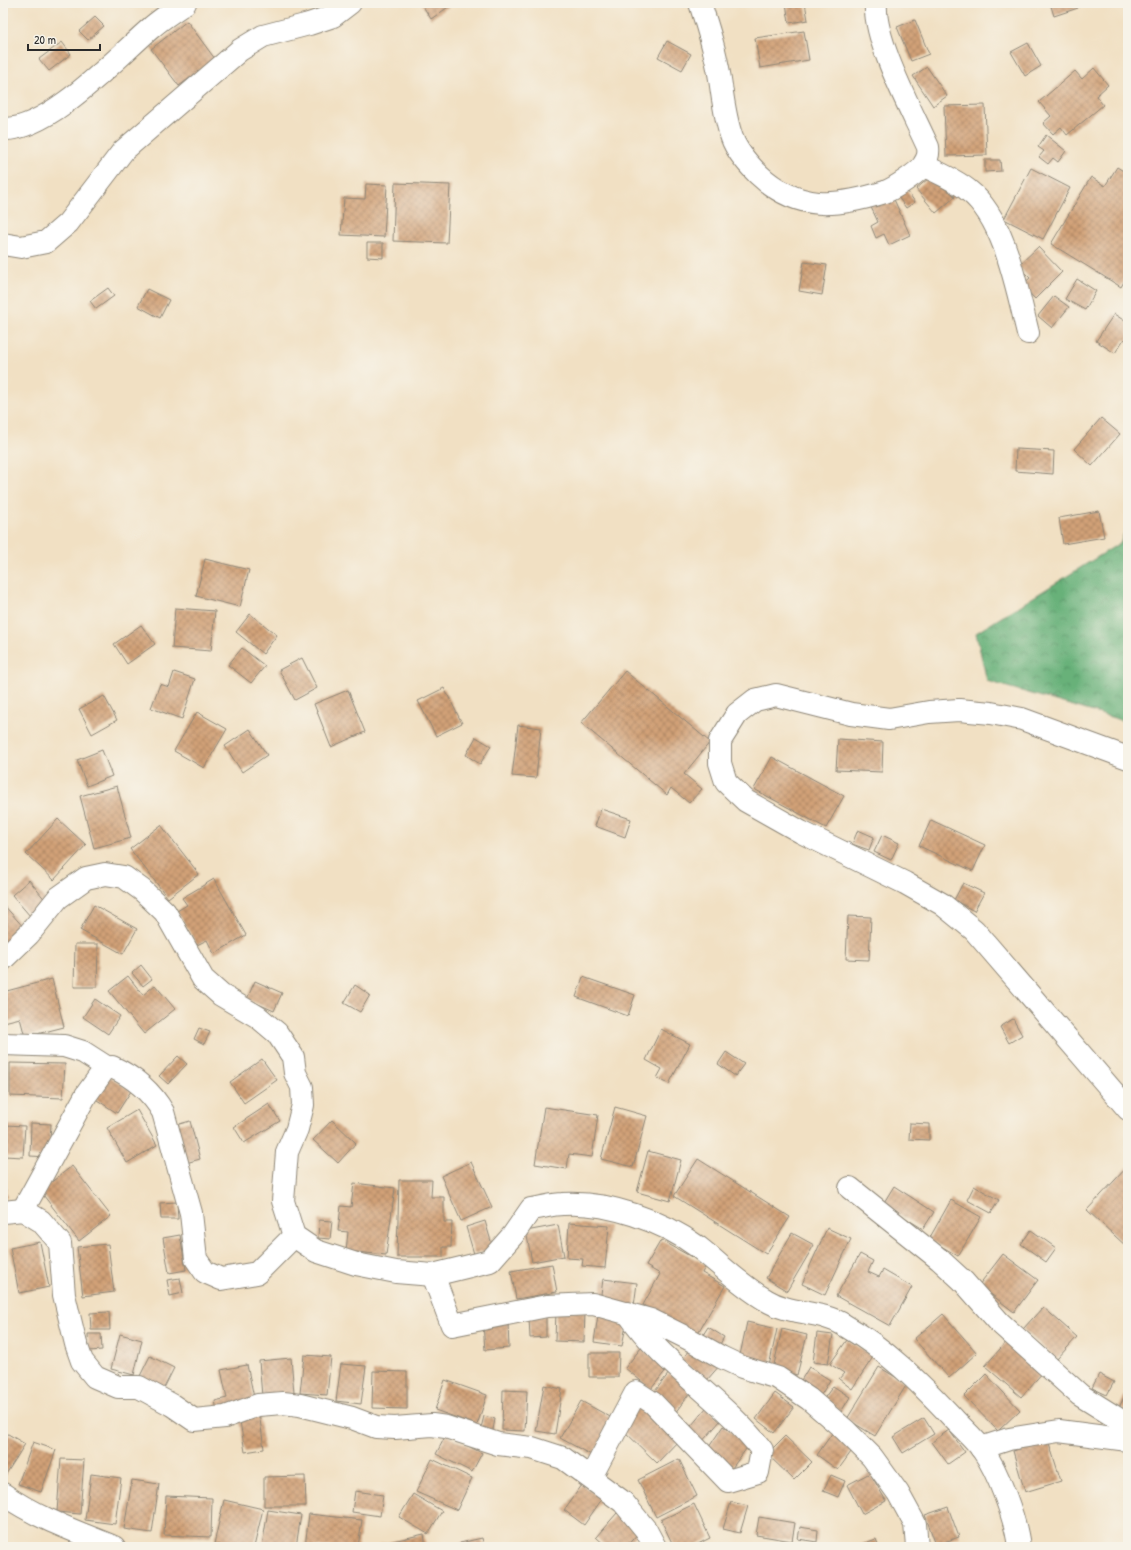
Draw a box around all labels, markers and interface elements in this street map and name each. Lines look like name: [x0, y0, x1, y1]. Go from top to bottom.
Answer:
scale bar: [28, 26, 100, 52]
text: 20 m: [34, 31, 56, 48]

